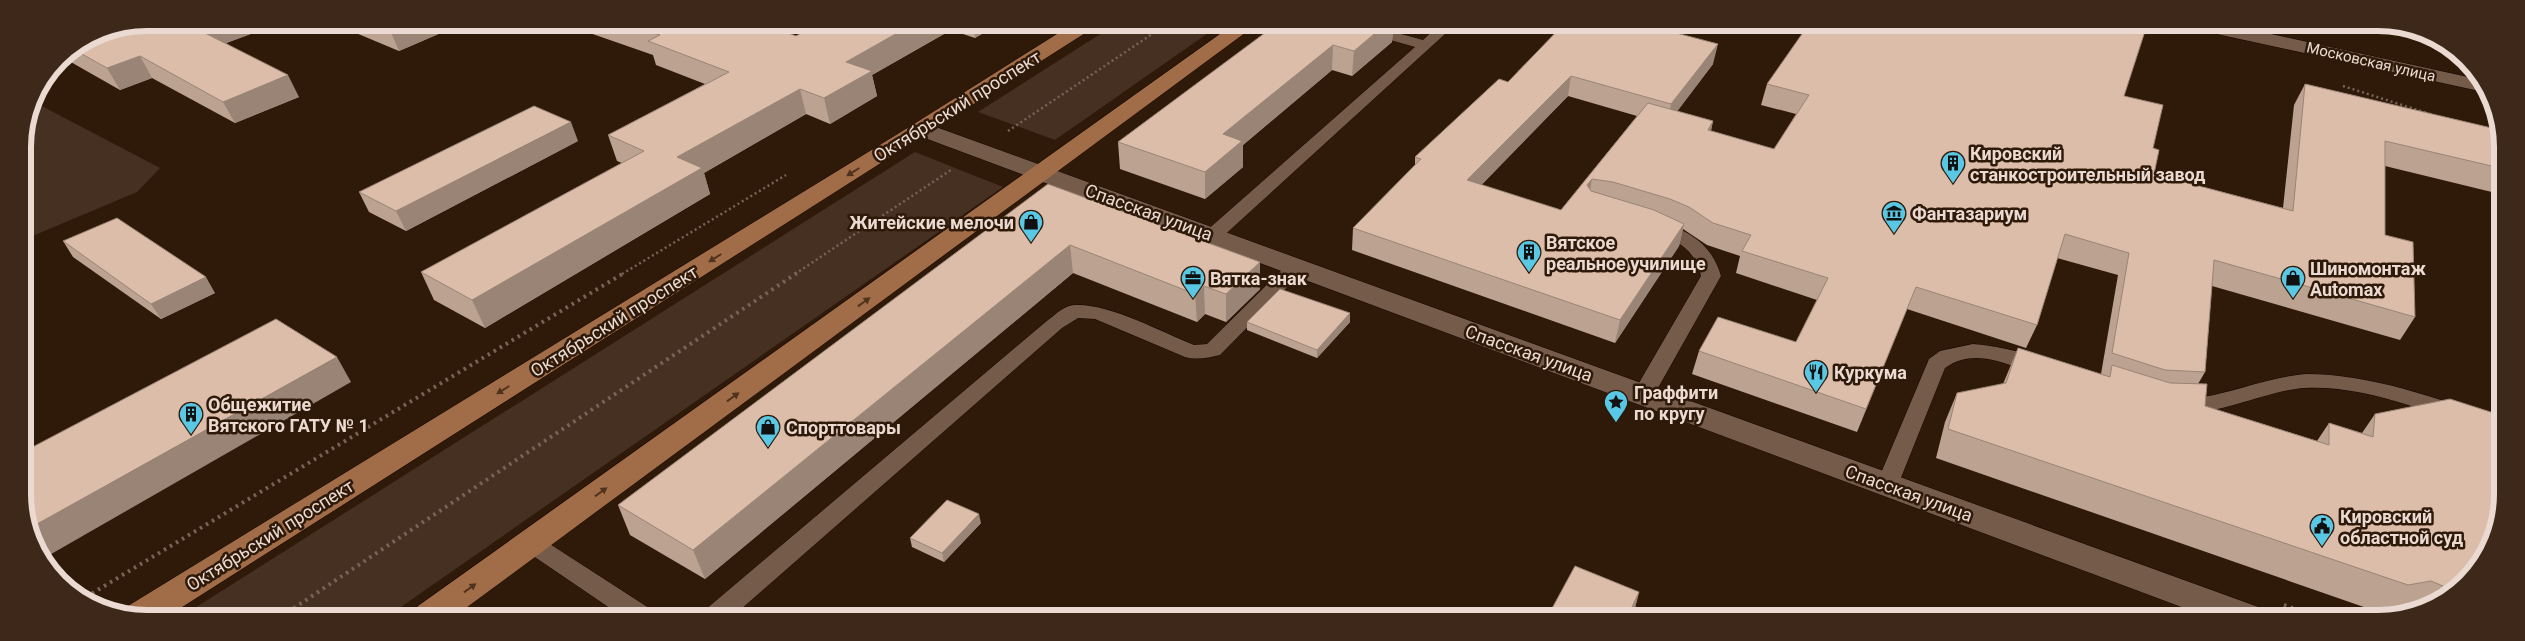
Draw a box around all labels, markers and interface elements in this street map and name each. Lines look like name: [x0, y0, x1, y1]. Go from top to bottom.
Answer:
street label: Московская улица: [2305, 38, 2437, 86]
street label: Октябрьский проспект: [869, 46, 1045, 166]
place label: Кировский станкостроительный завод: [1970, 143, 2206, 185]
building icon: Кировский станкостроительный завод: [1940, 150, 1966, 184]
one-way arrow: [847, 167, 860, 176]
street label: Спасская улица: [1082, 179, 1216, 245]
museum icon: Фантазариум: [1881, 200, 1907, 234]
place label: Фантазариум: [1912, 203, 2027, 224]
shop icon: Житейские мелочи: [1018, 209, 1044, 243]
place label: Житейские мелочи: [850, 212, 1014, 233]
place label: Вятское реальное училище: [1546, 232, 1706, 274]
building icon: Вятское реальное училище: [1516, 239, 1542, 273]
one-way arrow: [709, 253, 722, 262]
place label: Шиномонтаж Automax: [2310, 258, 2426, 300]
street label: Октябрьский проспект: [526, 261, 702, 381]
office icon: Вятка-знак: [1180, 265, 1206, 299]
shop icon: Шиномонтаж Automax: [2280, 265, 2306, 299]
place label: Вятка-знак: [1210, 268, 1308, 289]
one-way arrow: [857, 296, 870, 307]
street label: Спасская улица: [1462, 320, 1596, 386]
restaurant icon: Куркума: [1803, 359, 1829, 393]
place label: Куркума: [1834, 362, 1907, 383]
place label: Граффити по кругу: [1634, 382, 1718, 424]
one-way arrow: [497, 385, 510, 394]
place icon: Граффити по кругу: [1603, 389, 1629, 423]
one-way arrow: [726, 392, 740, 402]
place label: Общежитие Вятского ГАТУ № 1: [208, 394, 369, 436]
building icon: Общежитие Вятского ГАТУ № 1: [178, 401, 204, 435]
shop icon: Спорттовары: [755, 414, 781, 448]
place label: Спорттовары: [786, 417, 901, 438]
street label: Спасская улица: [1842, 460, 1976, 526]
street label: Октябрьский проспект: [182, 475, 358, 595]
one-way arrow: [594, 487, 608, 497]
place label: Кировский областной суд: [2340, 506, 2464, 548]
public building icon: Кировский областной суд: [2309, 513, 2335, 547]
one-way arrow: [463, 583, 477, 593]

